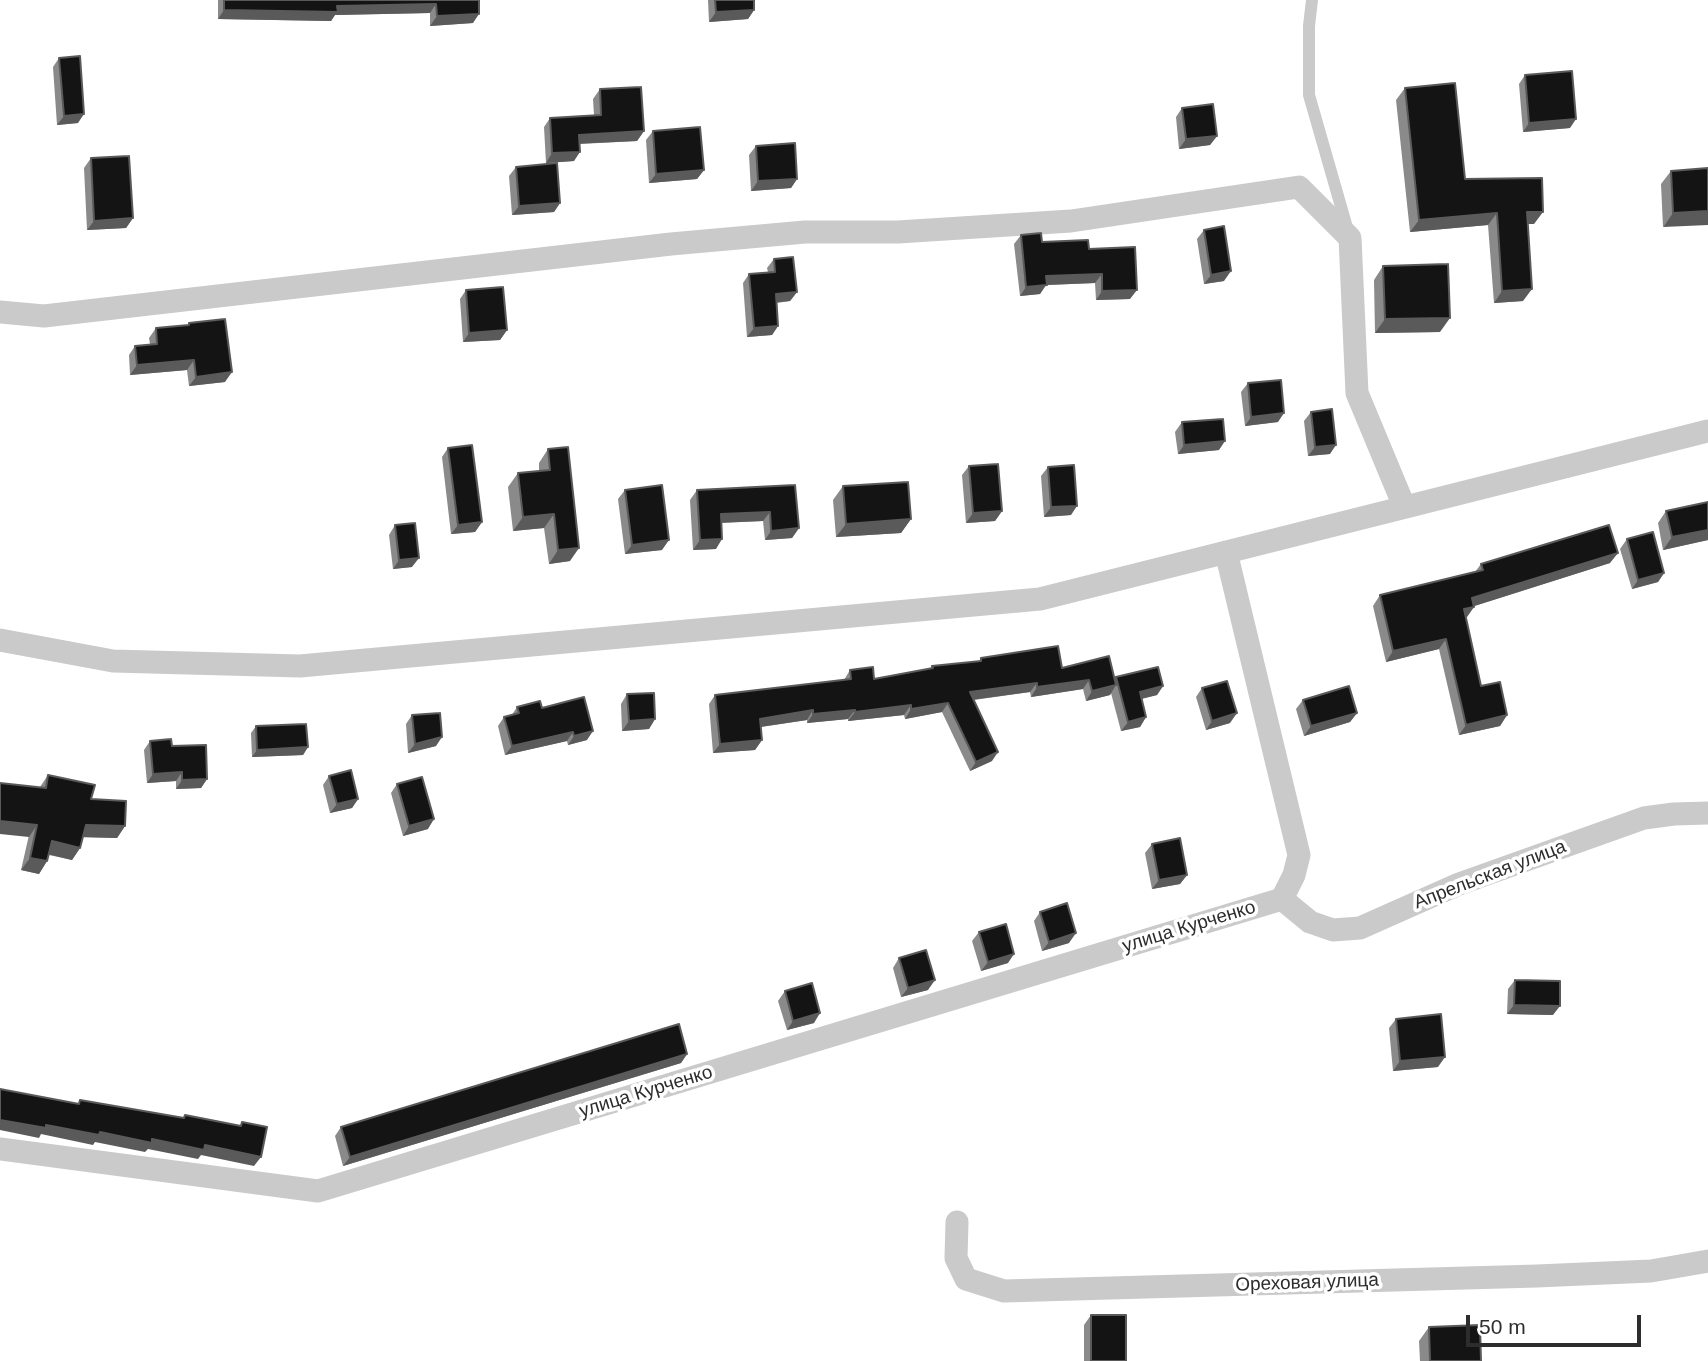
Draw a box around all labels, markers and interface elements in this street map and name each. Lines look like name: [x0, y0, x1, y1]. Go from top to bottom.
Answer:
street label: Апрельская улица: [1411, 836, 1569, 914]
street label: улица Курченко: [1120, 896, 1258, 958]
street label: улица Курченко: [577, 1061, 715, 1123]
street label: Ореховая улица: [1235, 1269, 1379, 1297]
scale bar: [1470, 1302, 1645, 1346]
text: 50 m: [1479, 1315, 1526, 1338]

